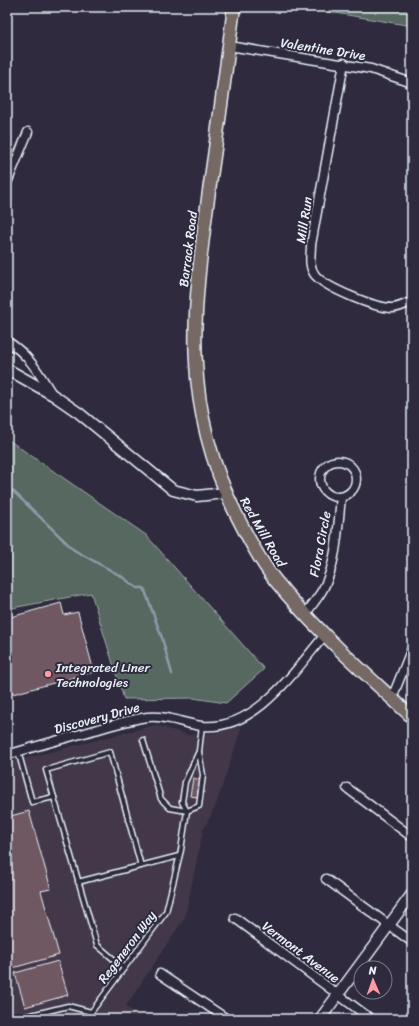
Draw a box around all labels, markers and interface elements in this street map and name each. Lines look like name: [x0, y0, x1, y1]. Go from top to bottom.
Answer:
street label: Valentine Drive: [279, 31, 367, 67]
street label: Mill Run: [289, 195, 319, 245]
street label: Barrack Road: [172, 209, 204, 288]
street label: Red Mill Road: [234, 493, 293, 572]
street label: Flora Circle: [302, 509, 338, 579]
place label: Integrated Liner Technologies: [55, 656, 150, 694]
marker: Integrated Liner Technologies: [43, 669, 53, 679]
street label: Discovery Drive: [52, 695, 143, 740]
street label: Regeneron Way: [92, 905, 162, 989]
street label: Vermont Avenue: [257, 915, 345, 989]
north arrow: [353, 960, 393, 1000]
text: N: [368, 961, 377, 980]

